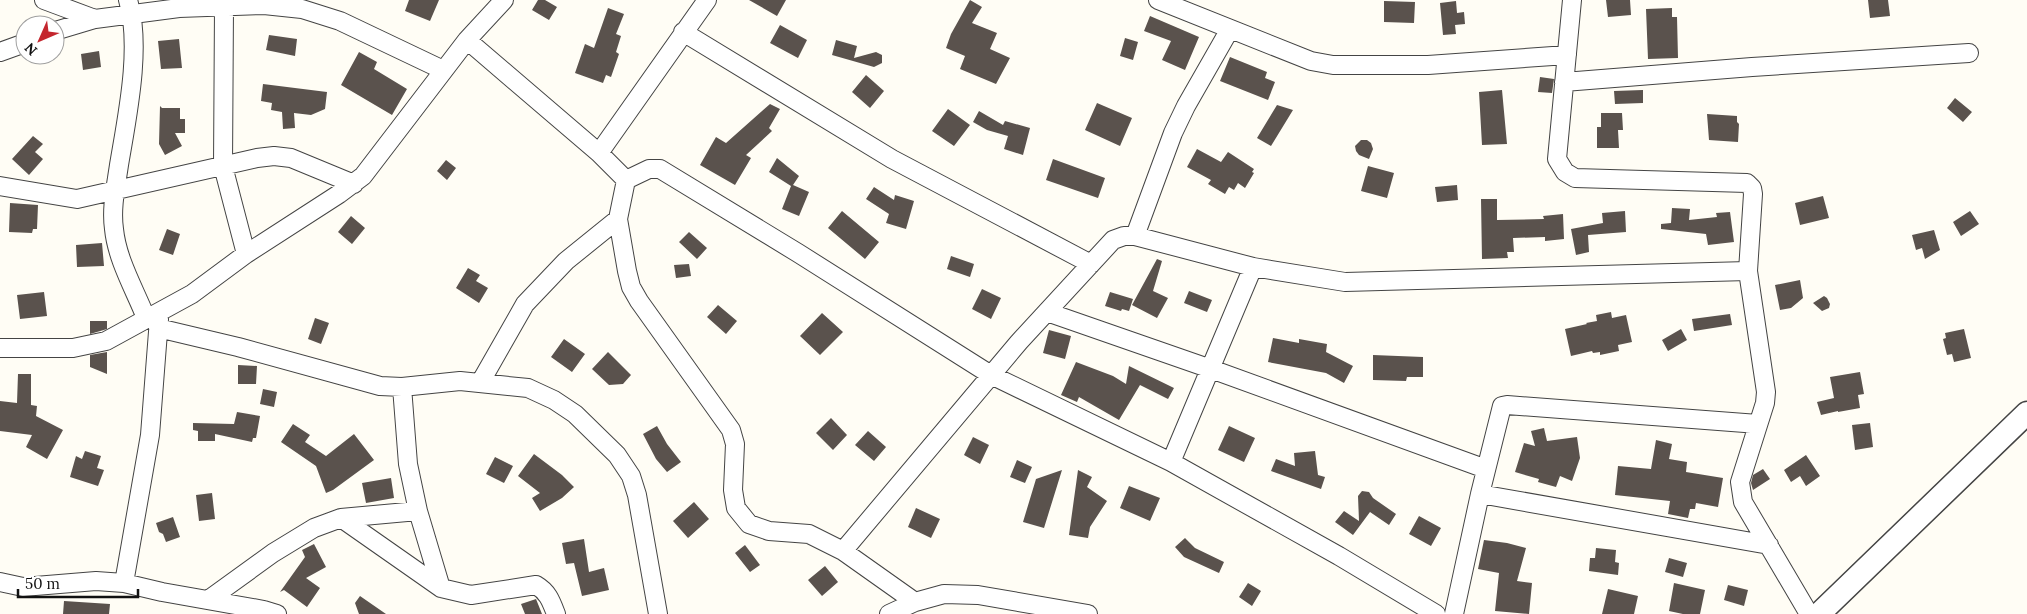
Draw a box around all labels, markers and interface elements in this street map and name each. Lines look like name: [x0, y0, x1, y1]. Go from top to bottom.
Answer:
north arrow: [15, 15, 65, 65]
text: N: [20, 39, 41, 59]
scale bar: [18, 566, 138, 598]
text: 50 m: [25, 574, 60, 593]

